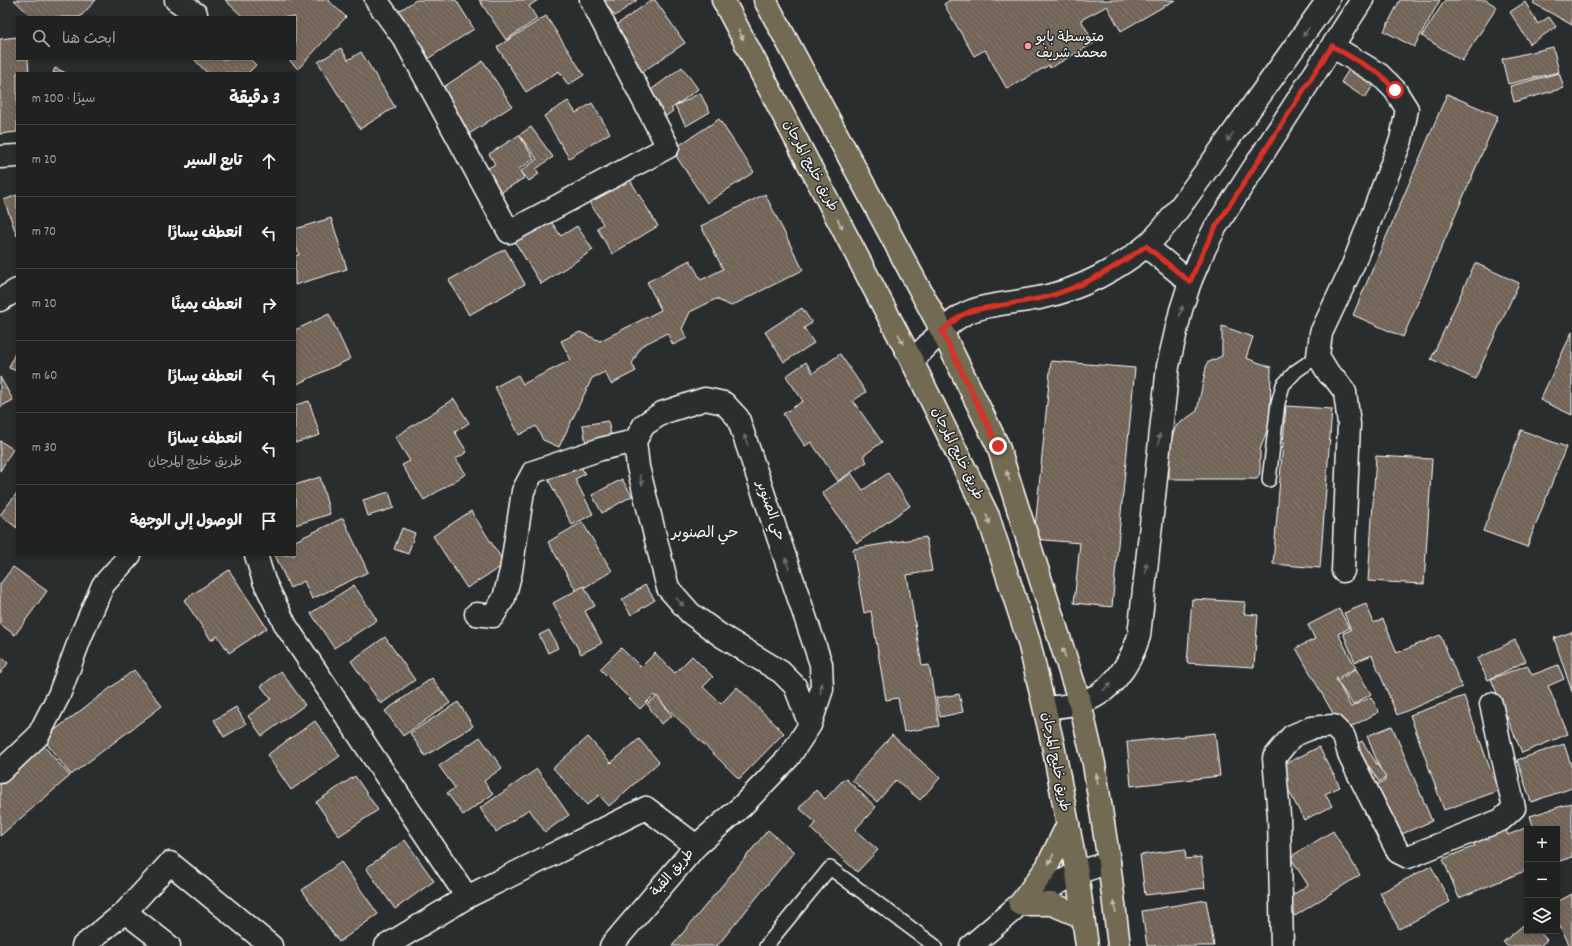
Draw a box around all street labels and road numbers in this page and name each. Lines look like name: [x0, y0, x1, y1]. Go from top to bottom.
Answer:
street label: طريق خليج المرجان: [777, 117, 843, 215]
street label: طريق خليج المرجان: [926, 404, 988, 504]
street label: حي الصنوبر: [749, 477, 790, 544]
street label: طريق خليج المرجان: [1036, 710, 1074, 814]
street label: طريق القبة: [647, 845, 699, 901]

